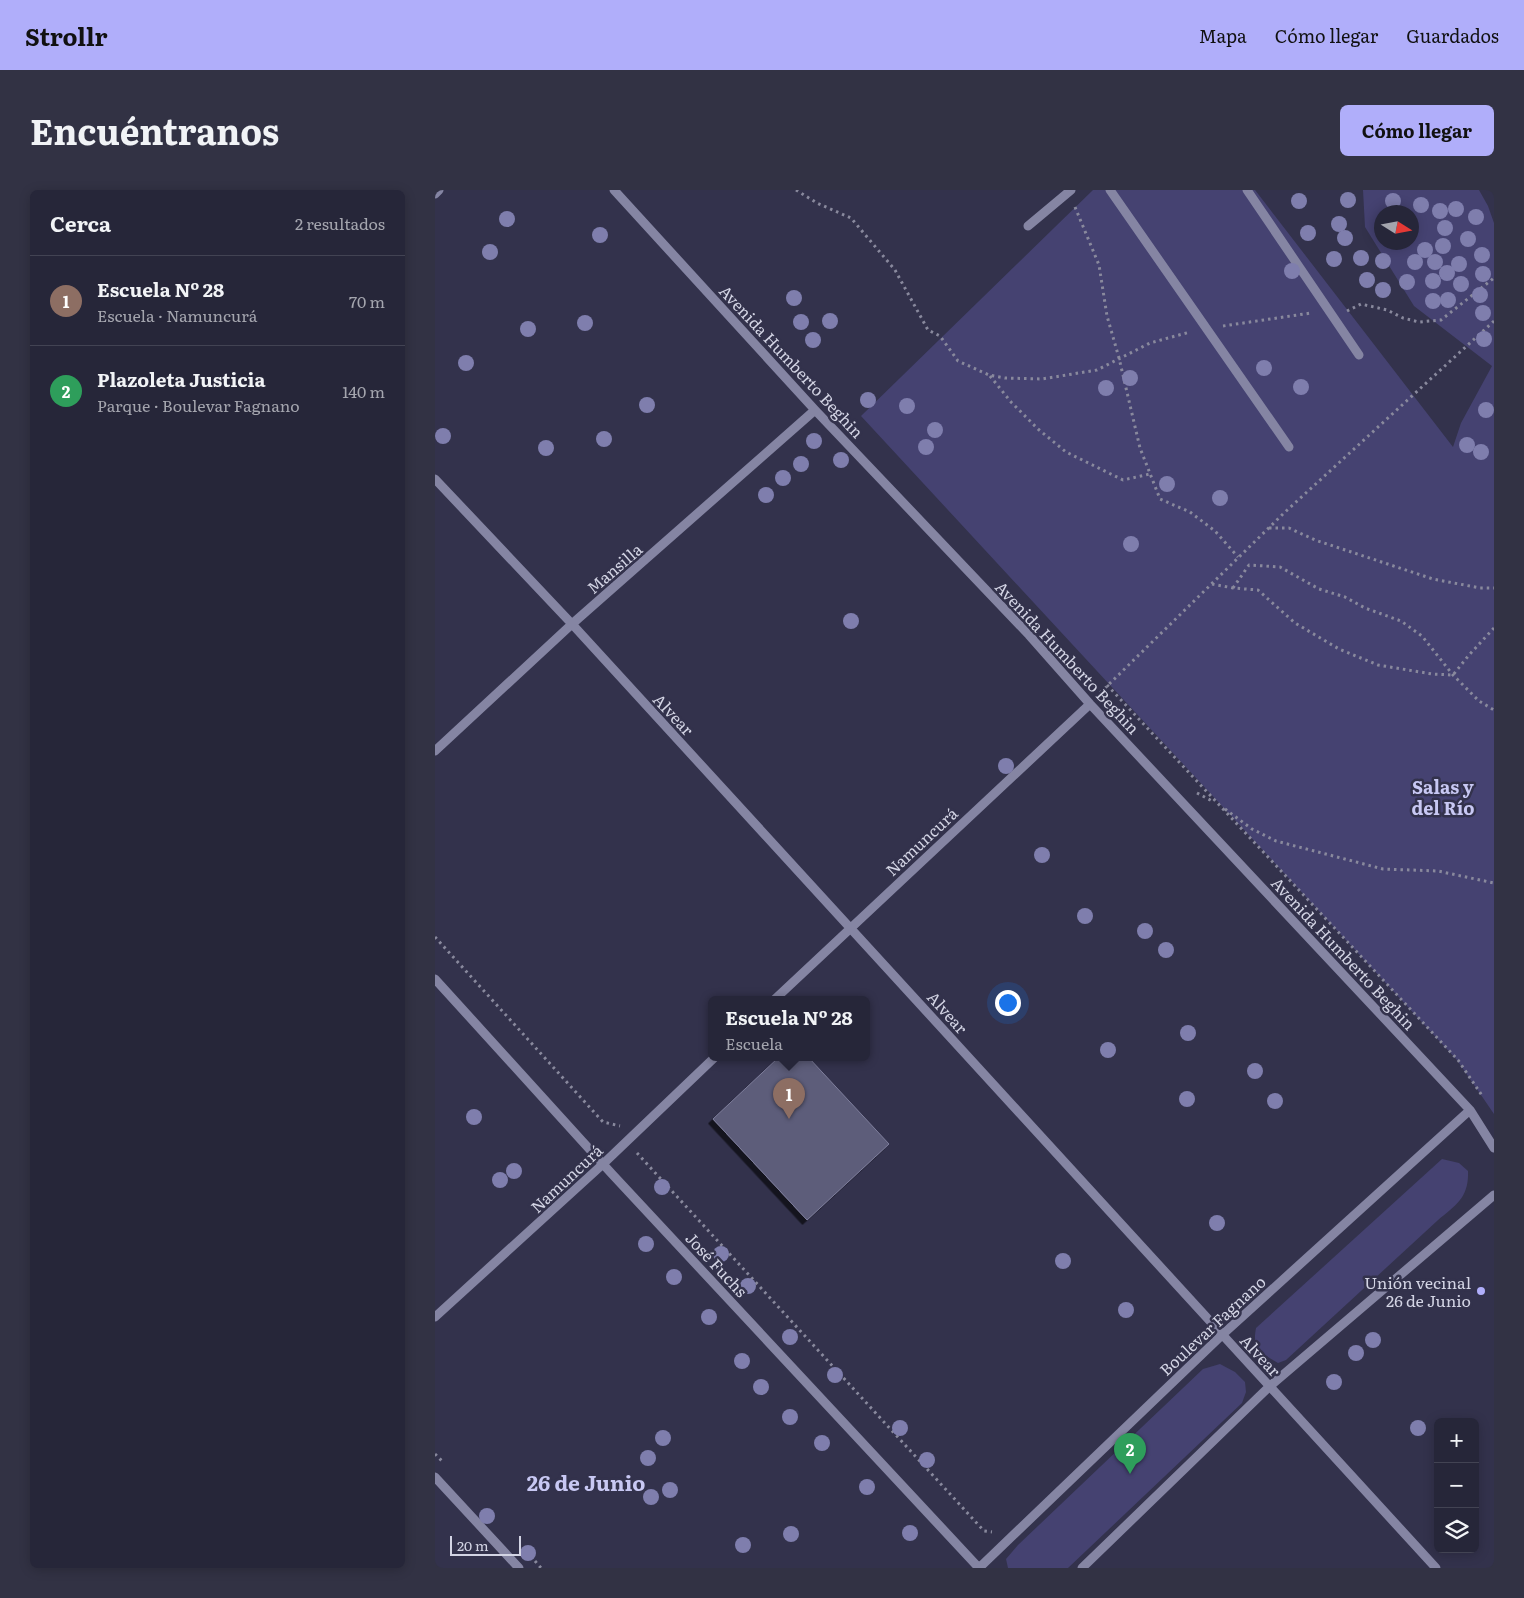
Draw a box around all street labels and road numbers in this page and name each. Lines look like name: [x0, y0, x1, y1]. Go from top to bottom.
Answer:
street label: Avenida Humberto Beghin: [714, 279, 870, 443]
street label: Mansilla: [581, 537, 647, 599]
street label: Avenida Humberto Beghin: [990, 575, 1146, 739]
street label: Alvear: [648, 688, 700, 741]
street label: Namuncurá: [879, 801, 963, 881]
street label: Avenida Humberto Beghin: [1266, 871, 1422, 1035]
street label: Alvear: [922, 985, 974, 1039]
street label: Namuncurá: [524, 1138, 608, 1218]
street label: José Fuchs: [680, 1226, 754, 1302]
street label: Boulevar Fagnano: [1154, 1269, 1270, 1381]
street label: Alvear: [1235, 1329, 1287, 1382]

